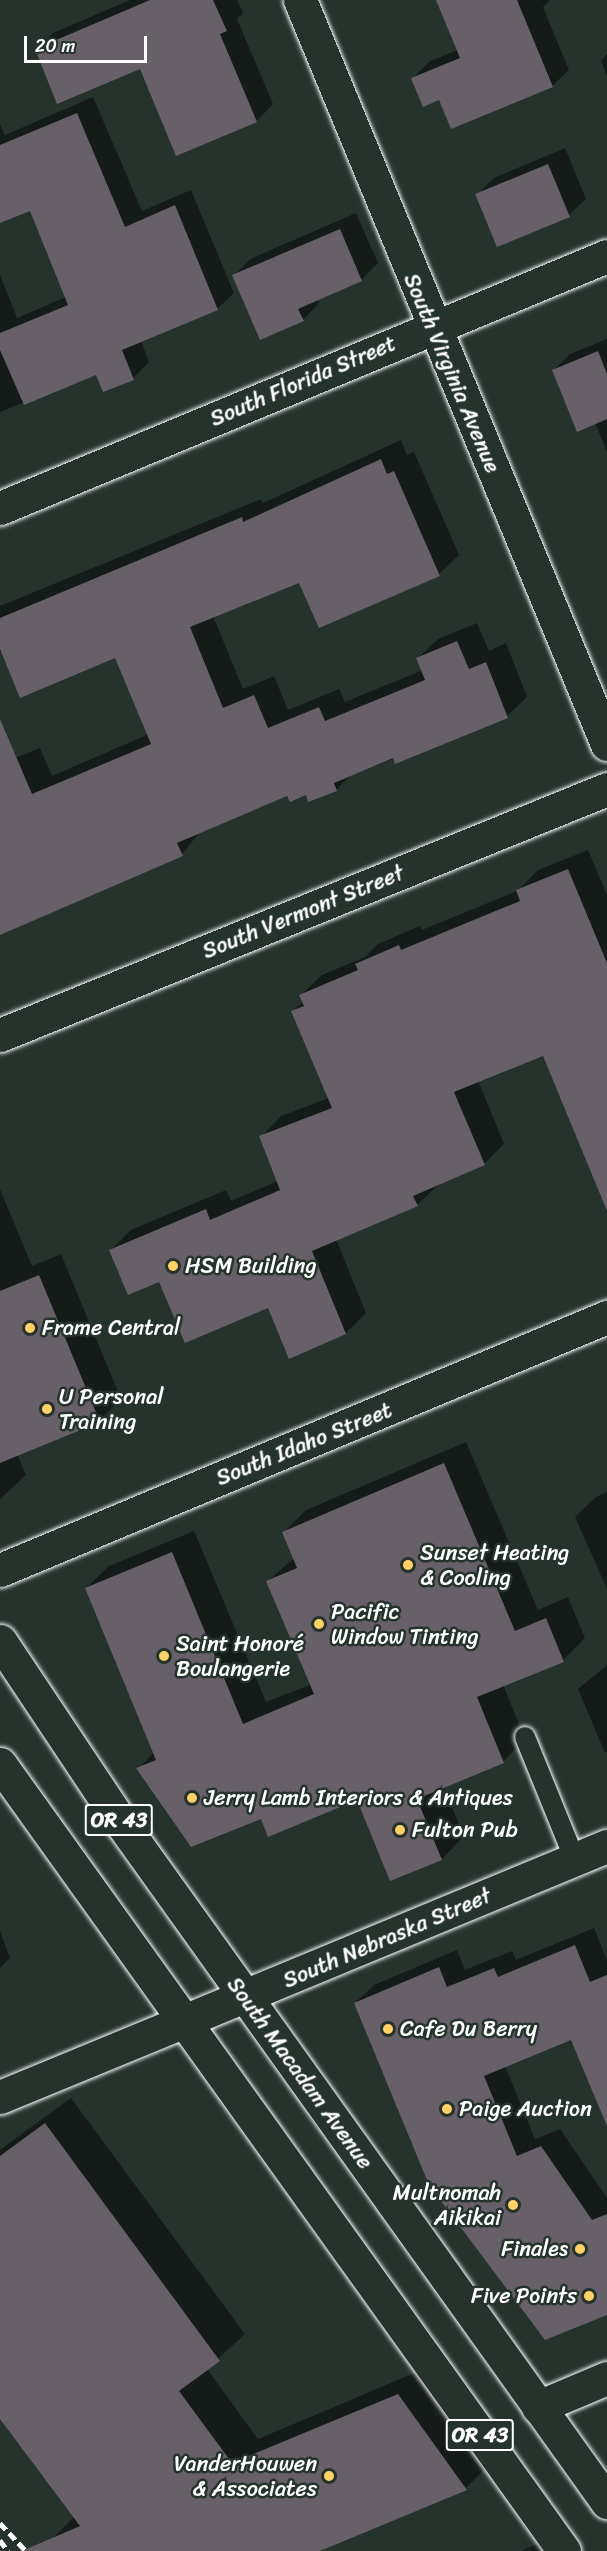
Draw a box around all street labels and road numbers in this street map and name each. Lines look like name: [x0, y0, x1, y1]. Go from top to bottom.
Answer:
street label: South Virginia Avenue: [398, 269, 506, 477]
street label: South Florida Street: [206, 330, 400, 432]
street label: South Vermont Street: [199, 860, 407, 964]
street label: South Idaho Street: [212, 1397, 396, 1491]
road number: OR 43: [84, 1802, 154, 1838]
street label: South Nebraska Street: [279, 1882, 495, 1994]
street label: South Macadam Avenue: [222, 1972, 378, 2174]
road number: OR 43: [446, 2417, 514, 2453]

